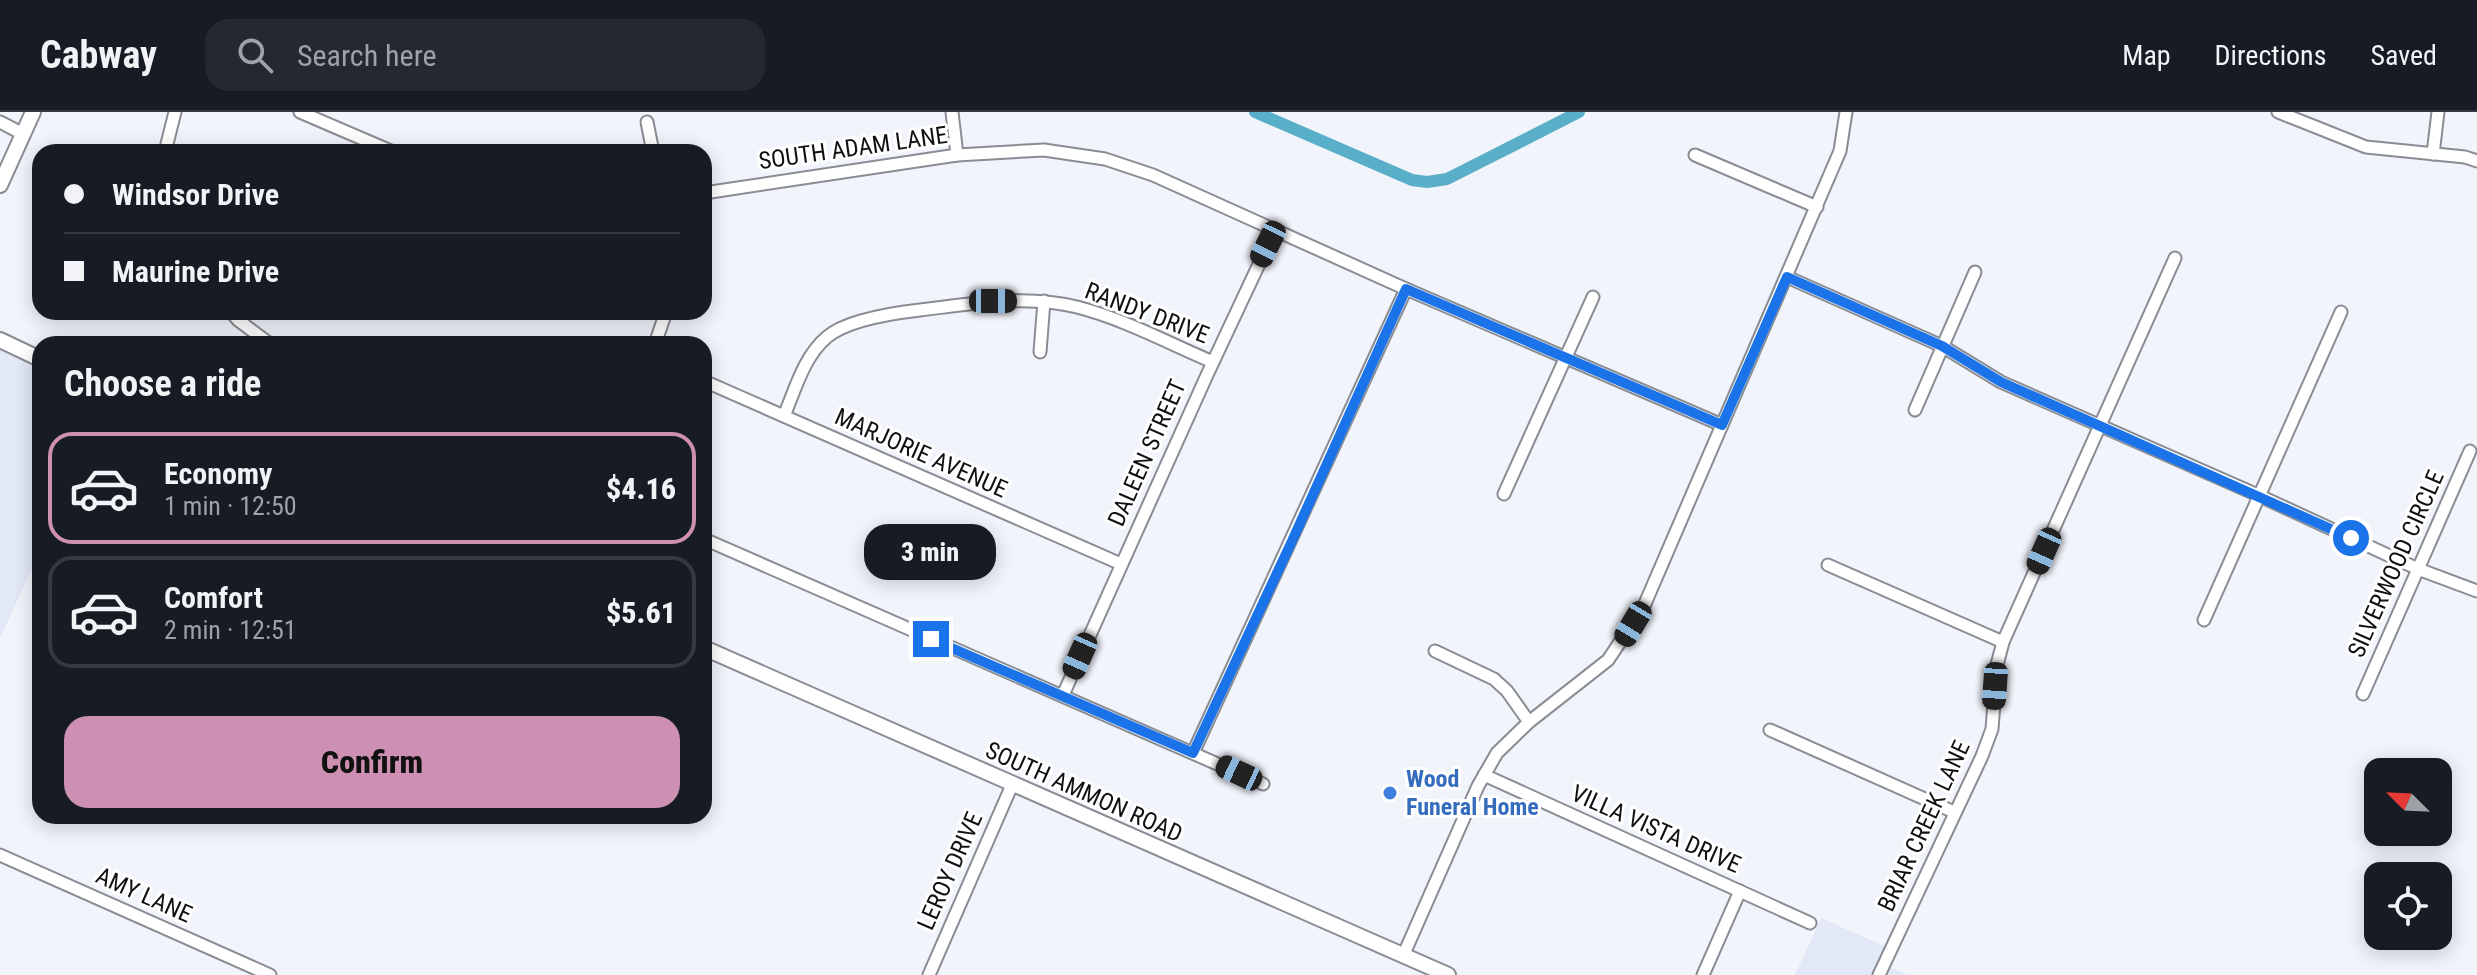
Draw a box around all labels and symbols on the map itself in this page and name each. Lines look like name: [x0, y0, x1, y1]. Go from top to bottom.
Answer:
street label: SOUTH ADAM LANE: [757, 121, 949, 175]
car: [1247, 217, 1289, 271]
street label: RANDY DRIVE: [1081, 277, 1213, 349]
car: [969, 289, 1017, 313]
street label: DALEEN STREET: [1102, 375, 1192, 531]
street label: MARJORIE AVENUE: [831, 402, 1012, 504]
street label: SILVERWOOD CIRCLE: [2342, 466, 2450, 662]
route start: [2333, 520, 2369, 556]
callout: 3 min: [865, 523, 997, 579]
car: [2023, 524, 2065, 578]
car: [1610, 597, 1656, 651]
route end: [913, 621, 949, 657]
car: [1059, 629, 1101, 683]
car: [1981, 661, 2009, 711]
street label: SOUTH AMMON ROAD: [981, 736, 1187, 848]
street label: BRIAR CREEK LANE: [1872, 736, 1976, 916]
car: [1212, 752, 1266, 794]
north arrow: [2364, 758, 2452, 846]
place label: Wood Funeral Home: [1406, 765, 1539, 821]
street label: VILLA VISTA DRIVE: [1567, 779, 1745, 879]
marker: Wood Funeral Home: [1381, 784, 1399, 802]
street label: LEROY DRIVE: [912, 808, 988, 934]
street label: AMY LANE: [92, 861, 196, 929]

